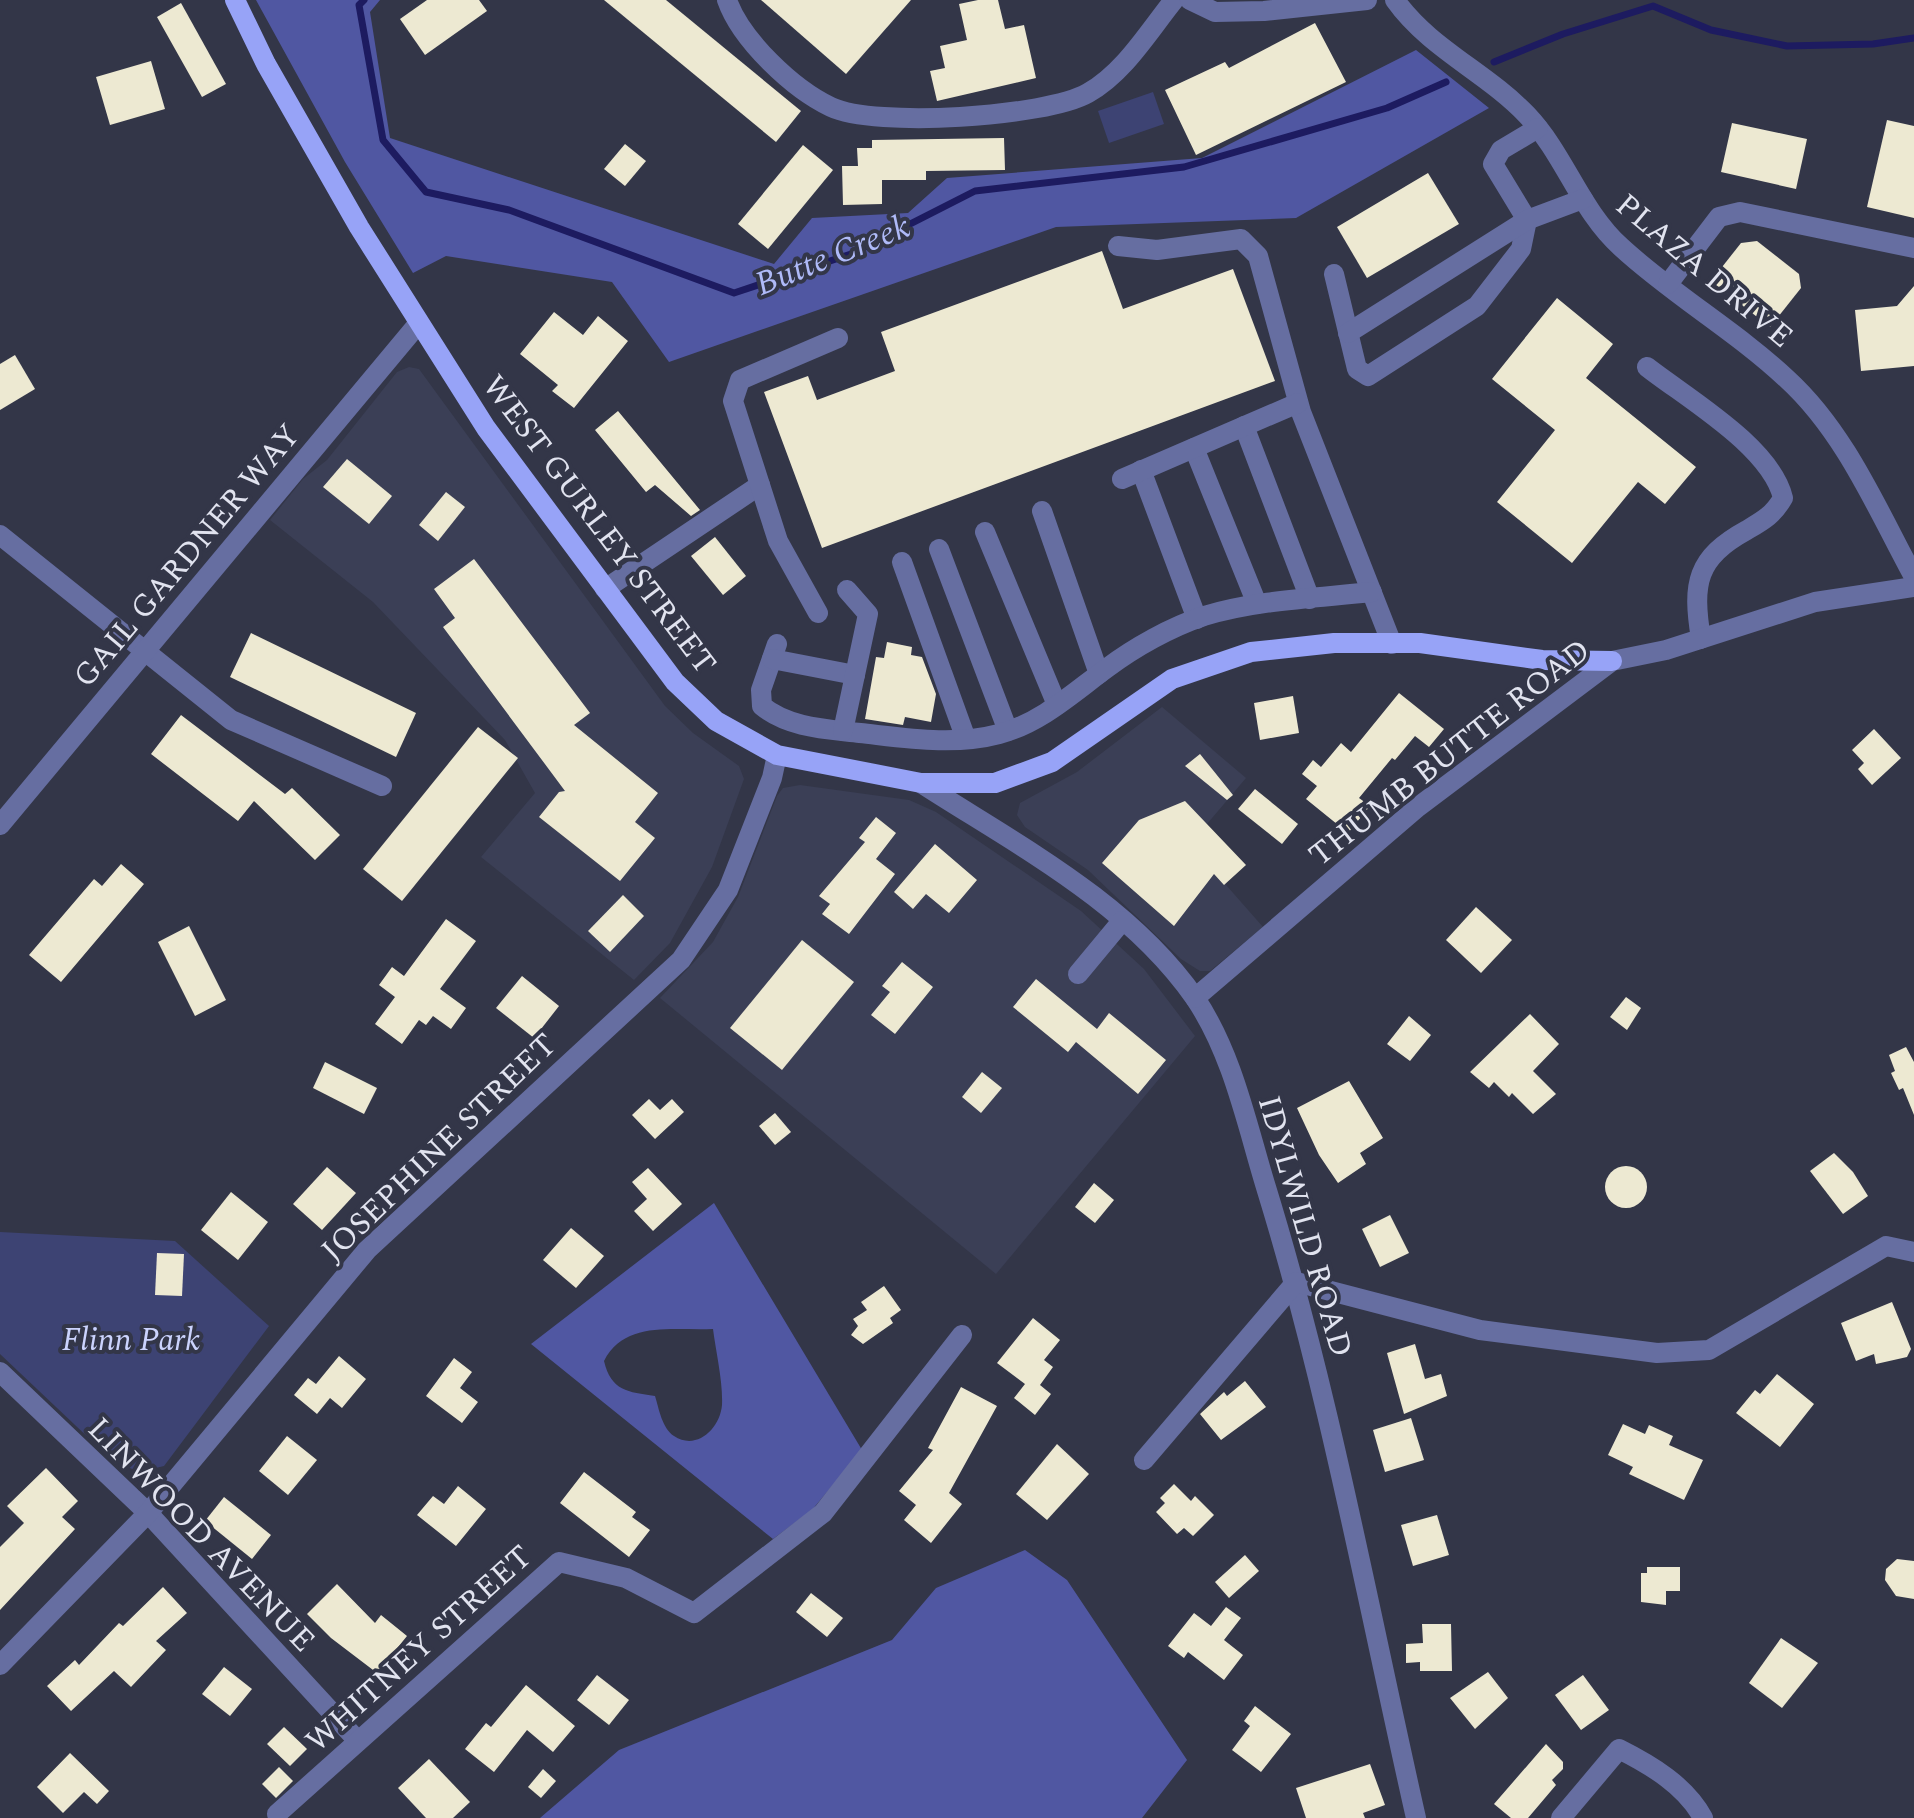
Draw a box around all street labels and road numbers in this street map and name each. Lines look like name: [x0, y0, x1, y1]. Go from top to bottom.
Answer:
street label: PLAZA DRIVE: [1604, 182, 1804, 361]
street label: WEST GURLEY STREET: [470, 365, 728, 685]
street label: GAIL GARDNER WAY: [62, 413, 313, 699]
street label: THUMB BUTTE ROAD: [1298, 627, 1602, 879]
street label: JOSEPHINE STREET: [310, 1022, 568, 1274]
street label: IDYLWILD ROAD: [1244, 1090, 1365, 1363]
street label: LINWOOD AVENUE: [75, 1406, 327, 1664]
street label: WHITNEY STREET: [294, 1534, 544, 1765]

